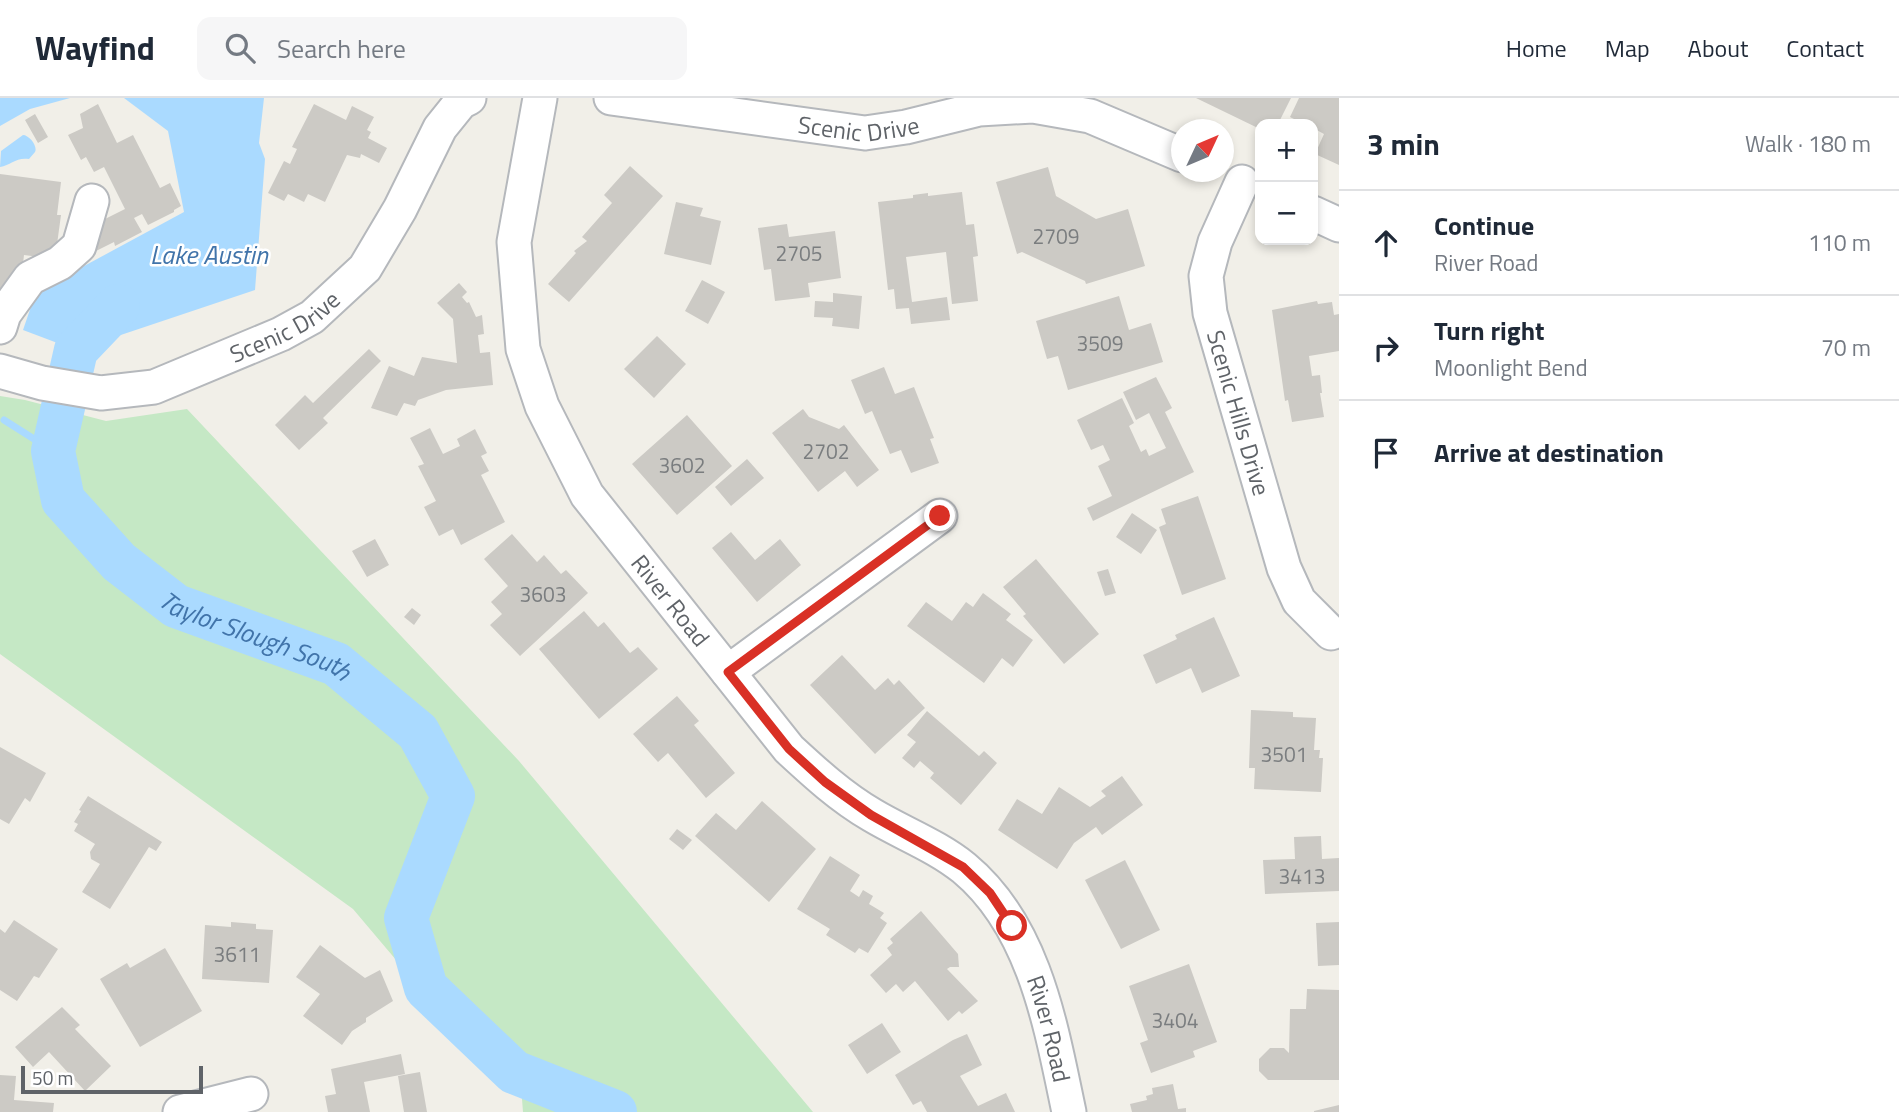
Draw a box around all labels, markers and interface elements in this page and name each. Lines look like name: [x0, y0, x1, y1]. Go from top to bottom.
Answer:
search box: [197, 17, 687, 80]
text: Wayfind: [35, 23, 155, 73]
icon: search: [221, 29, 259, 67]
text: Search here: [277, 29, 406, 68]
text: Home: [1506, 30, 1567, 66]
text: Map: [1605, 30, 1650, 66]
text: About: [1688, 30, 1748, 66]
text: Contact: [1786, 30, 1864, 66]
street label: Scenic Drive: [796, 106, 923, 151]
north arrow: [1171, 119, 1234, 182]
map controls: [1255, 119, 1318, 245]
button: +: [1255, 119, 1318, 182]
text: 3 min: [1367, 121, 1440, 167]
text: Walk · 180 m: [1745, 126, 1871, 161]
button: −: [1255, 182, 1318, 245]
text: Continue: [1434, 206, 1534, 245]
house number: 2709: [1032, 220, 1080, 252]
icon: ahead: [1367, 224, 1405, 262]
text: 110 m: [1808, 225, 1871, 260]
water label: Lake Austin: [150, 235, 269, 274]
house number: 2705: [775, 237, 823, 269]
text: River Road: [1434, 245, 1539, 280]
street label: Scenic Drive: [224, 282, 348, 372]
text: Turn right: [1434, 311, 1545, 350]
street label: Scenic Hills Drive: [1198, 326, 1280, 500]
house number: 3509: [1076, 327, 1124, 359]
icon: right: [1367, 329, 1405, 367]
text: 70 m: [1821, 330, 1871, 365]
text: Moonlight Bend: [1434, 350, 1588, 385]
text: Arrive at destination: [1434, 433, 1664, 472]
icon: arrive: [1367, 434, 1405, 472]
house number: 2702: [802, 435, 850, 467]
house number: 3602: [658, 449, 706, 481]
route end: [924, 500, 955, 531]
street label: River Road: [623, 546, 719, 654]
house number: 3603: [519, 578, 567, 610]
water label: Taylor Slough South: [151, 581, 362, 690]
house number: 3501: [1260, 738, 1308, 770]
house number: 3413: [1278, 860, 1326, 892]
route start: [996, 910, 1027, 941]
house number: 3611: [213, 938, 261, 970]
street label: River Road: [1018, 970, 1080, 1085]
house number: 3404: [1151, 1004, 1199, 1036]
scale bar: [21, 1063, 203, 1095]
text: 50 m: [32, 1063, 73, 1092]

